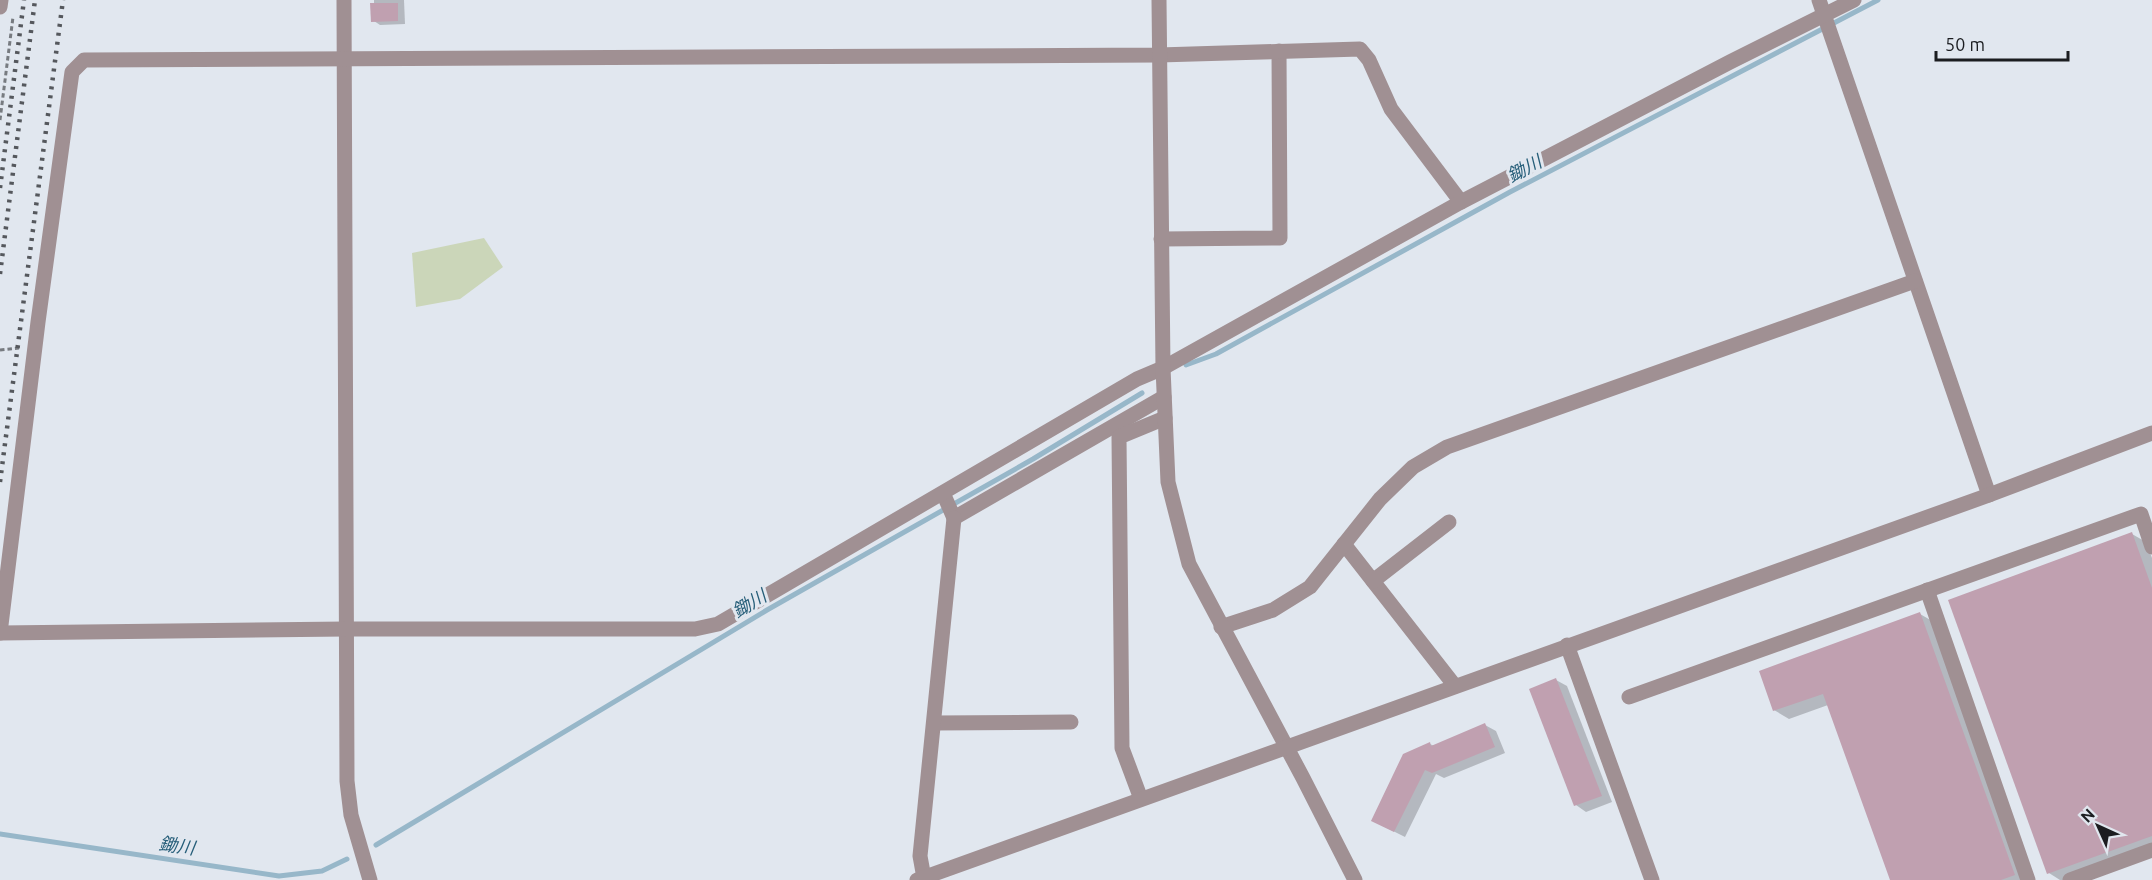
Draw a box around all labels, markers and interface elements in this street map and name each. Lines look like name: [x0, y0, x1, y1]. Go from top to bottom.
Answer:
scale bar: [1936, 24, 2068, 62]
text: 50 m: [1945, 34, 1985, 54]
water label: 鋤川: [1503, 150, 1546, 185]
water label: 鋤川: [728, 584, 771, 621]
north arrow: [2068, 796, 2128, 856]
text: N: [2077, 805, 2098, 826]
water label: 鋤川: [158, 833, 198, 858]

